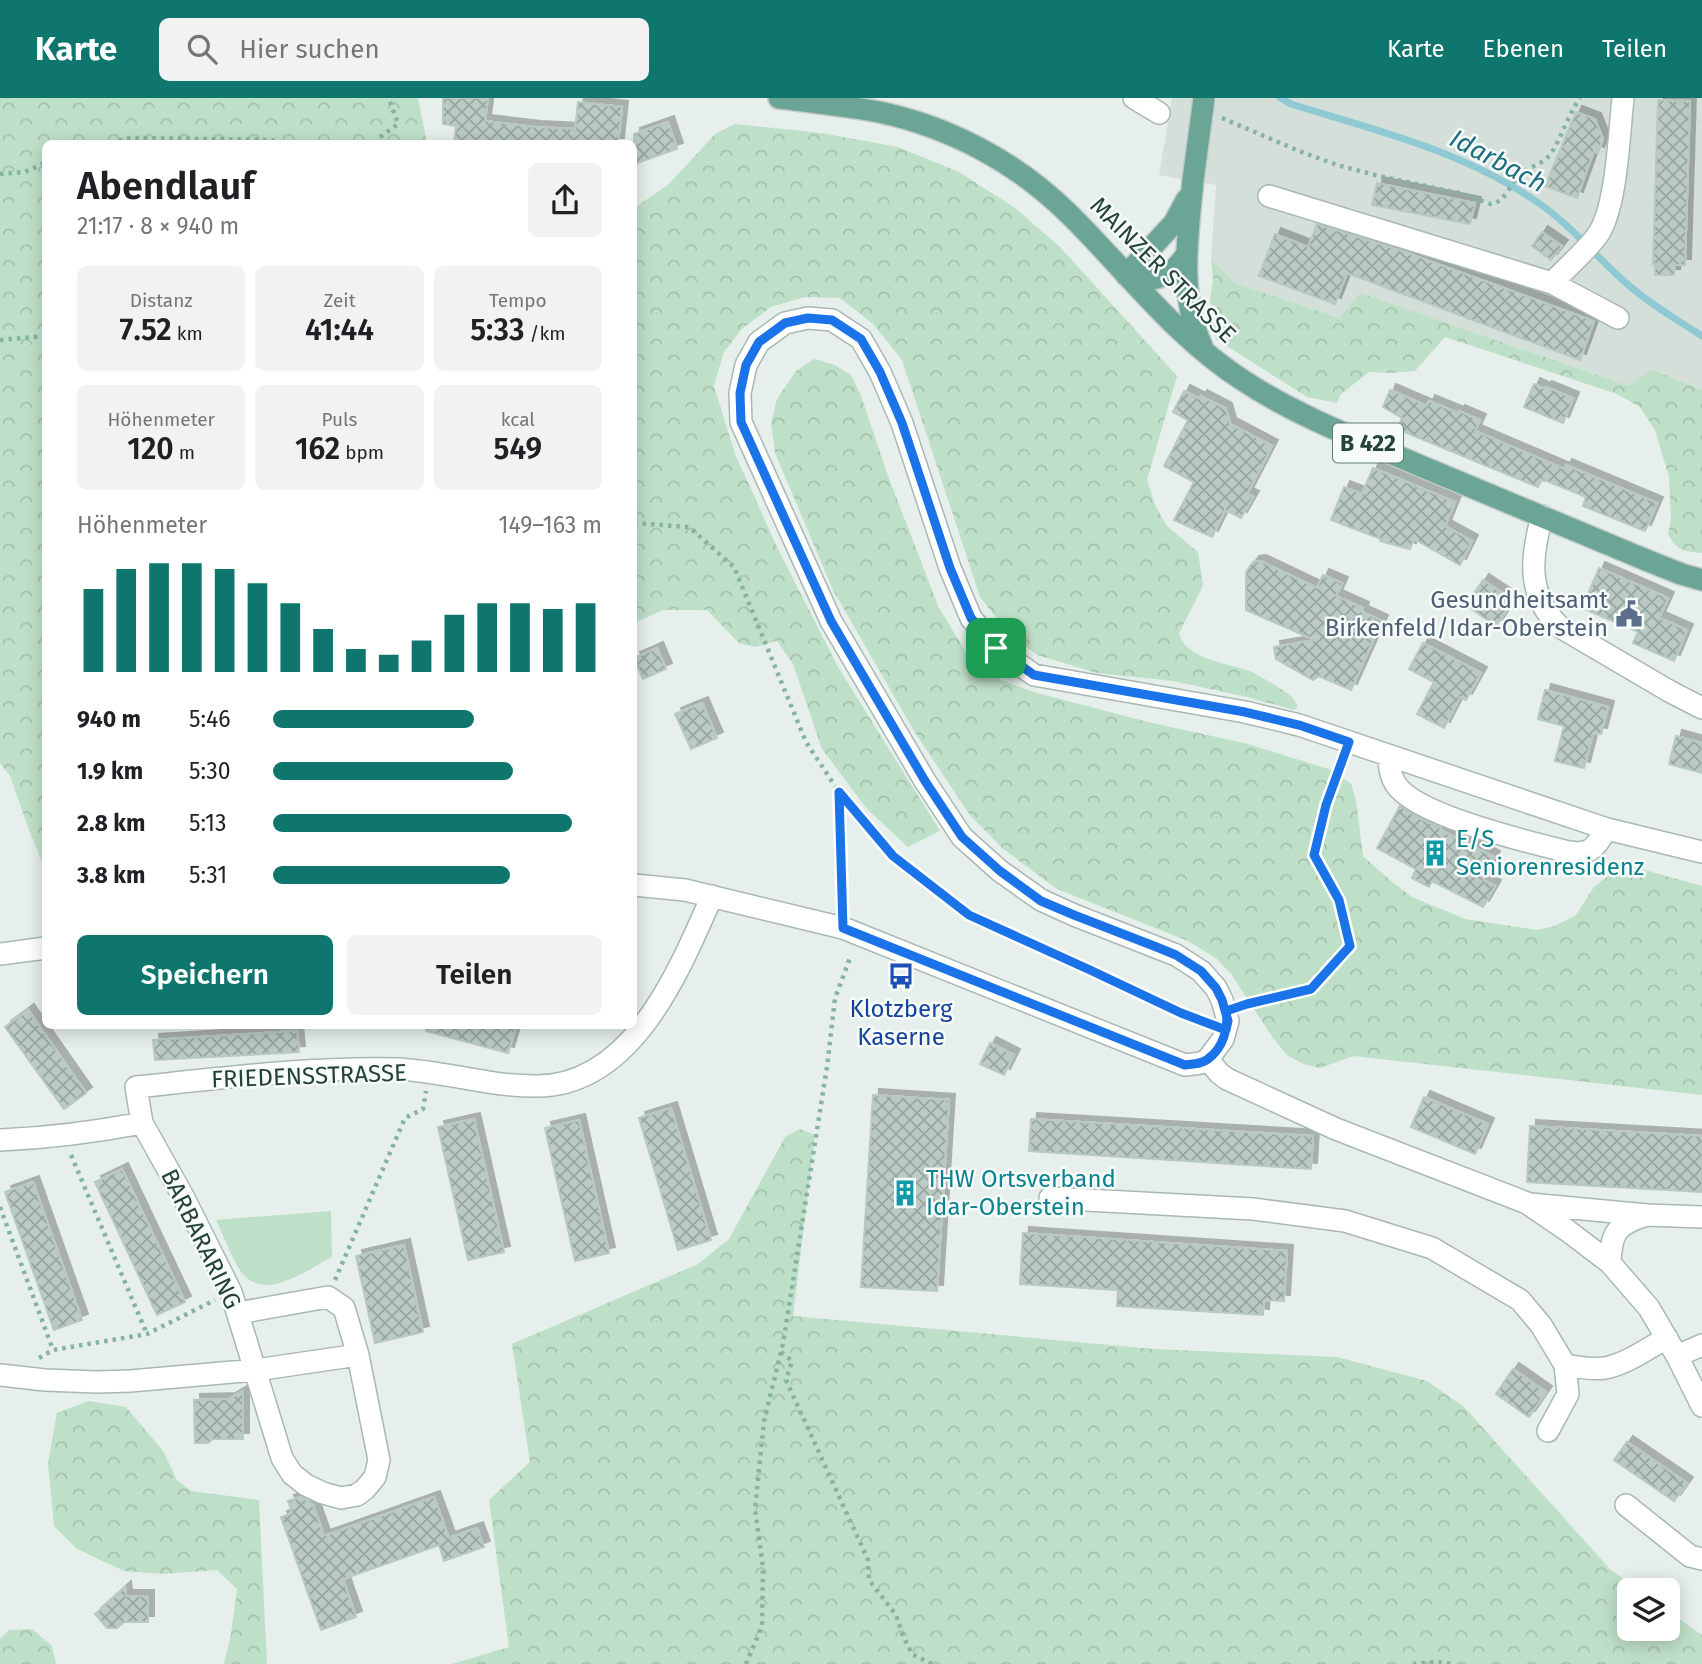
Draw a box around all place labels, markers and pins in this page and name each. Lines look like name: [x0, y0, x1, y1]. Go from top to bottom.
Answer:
place label: Gesundheitsamt Birkenfeld/Idar-Oberstein: [1325, 586, 1608, 642]
public building icon: Gesundheitsamt Birkenfeld/Idar-Oberstein: [1614, 599, 1644, 629]
pin: [966, 618, 1026, 678]
place label: E/S Seniorenresidenz: [1456, 825, 1644, 881]
building icon: E/S Seniorenresidenz: [1420, 838, 1450, 868]
bus stop icon: Klotzberg Kaserne: [886, 961, 916, 991]
place label: Klotzberg Kaserne: [850, 995, 953, 1051]
place label: THW Ortsverband Idar-Oberstein: [926, 1165, 1116, 1221]
building icon: THW Ortsverband Idar-Oberstein: [890, 1178, 920, 1208]

